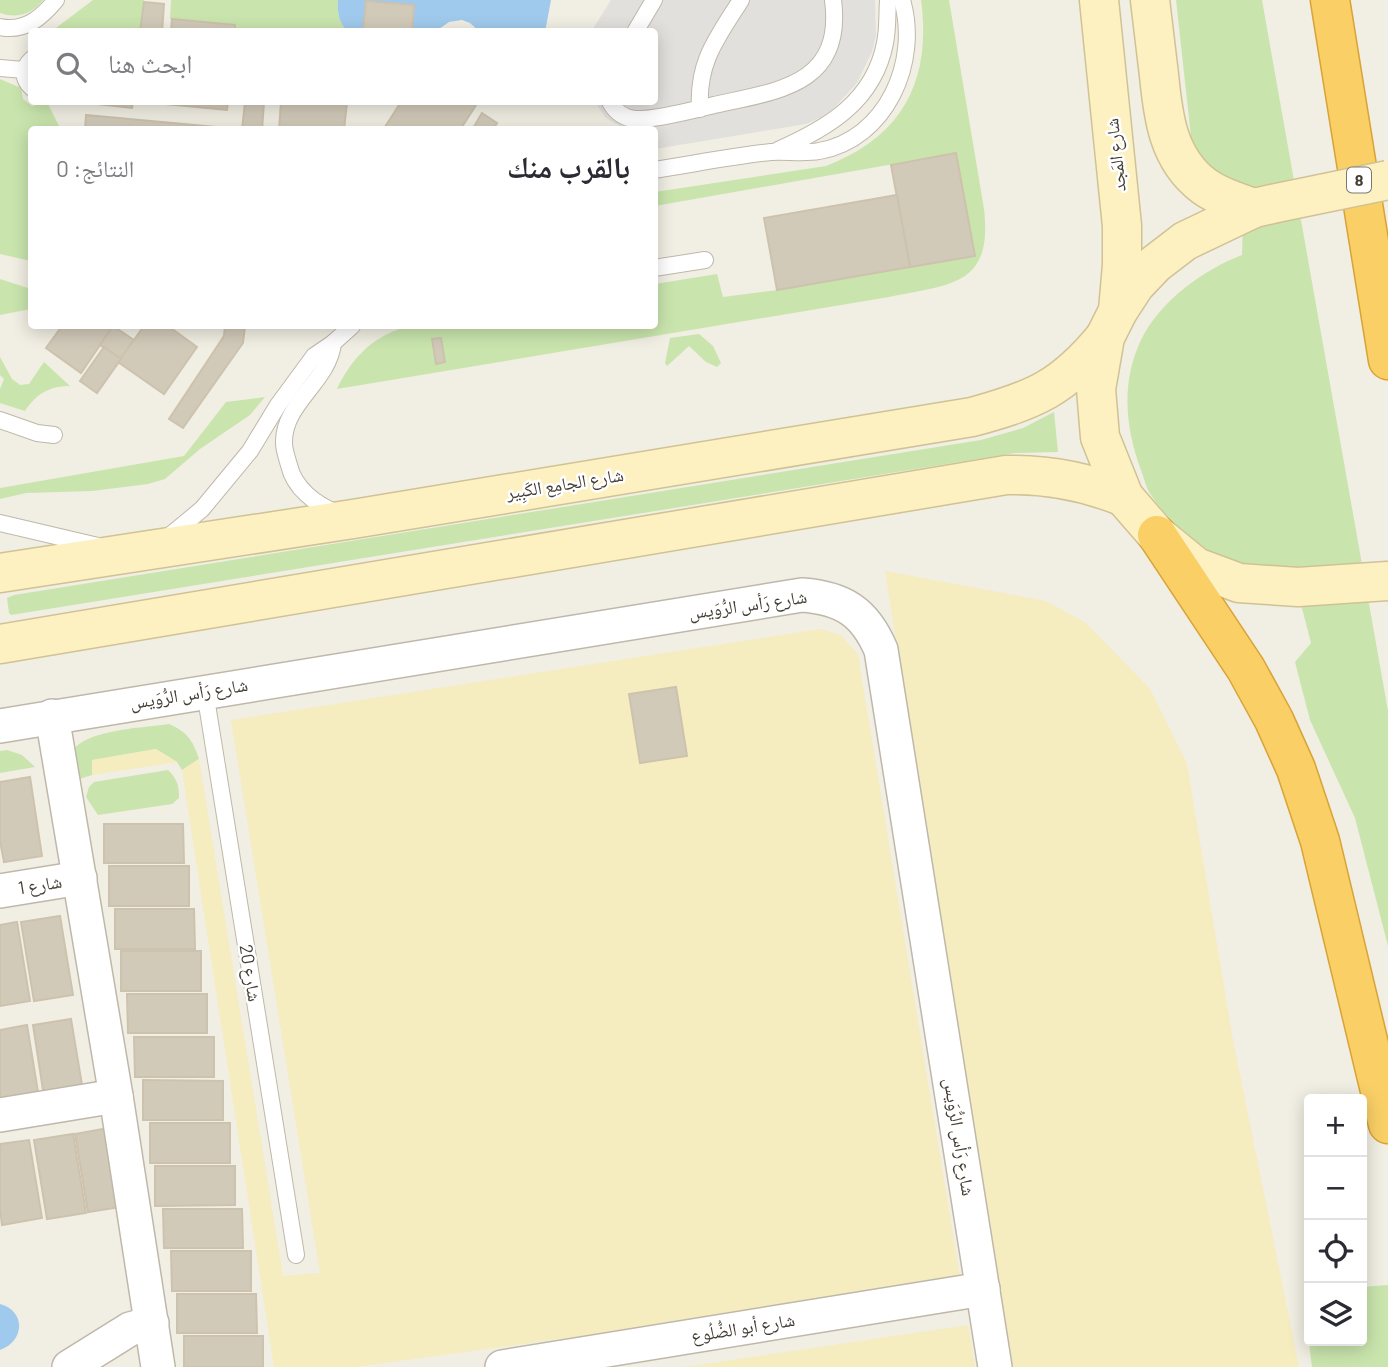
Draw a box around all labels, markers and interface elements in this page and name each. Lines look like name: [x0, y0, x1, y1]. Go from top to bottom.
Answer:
search box: [28, 28, 658, 105]
text: ابحث هنا: [108, 47, 192, 78]
icon: search: [52, 48, 90, 86]
street label: شارع المَجد: [1100, 117, 1131, 193]
text: بالقرب منك: [507, 148, 630, 184]
text: النتائج: 0: [56, 154, 134, 182]
road number: 8: [1347, 168, 1371, 192]
street label: شارع الجامِع الكَبِير: [504, 463, 625, 506]
street label: شارع رَأس الرُّوَيس: [687, 585, 809, 624]
street label: شارع رَأس الرُّوَيس: [128, 673, 250, 714]
street label: شارع 1: [16, 870, 64, 899]
street label: شارع 20: [235, 943, 266, 1003]
street label: شارع رَأس الرُّوَيس: [939, 1076, 980, 1198]
map controls: [1304, 1094, 1367, 1346]
button: +: [1304, 1094, 1367, 1157]
button: −: [1304, 1157, 1367, 1220]
button: locate: [1304, 1220, 1367, 1283]
button: layers: [1304, 1283, 1367, 1346]
street label: شارع أبو الضُّلُوع: [689, 1308, 797, 1347]

